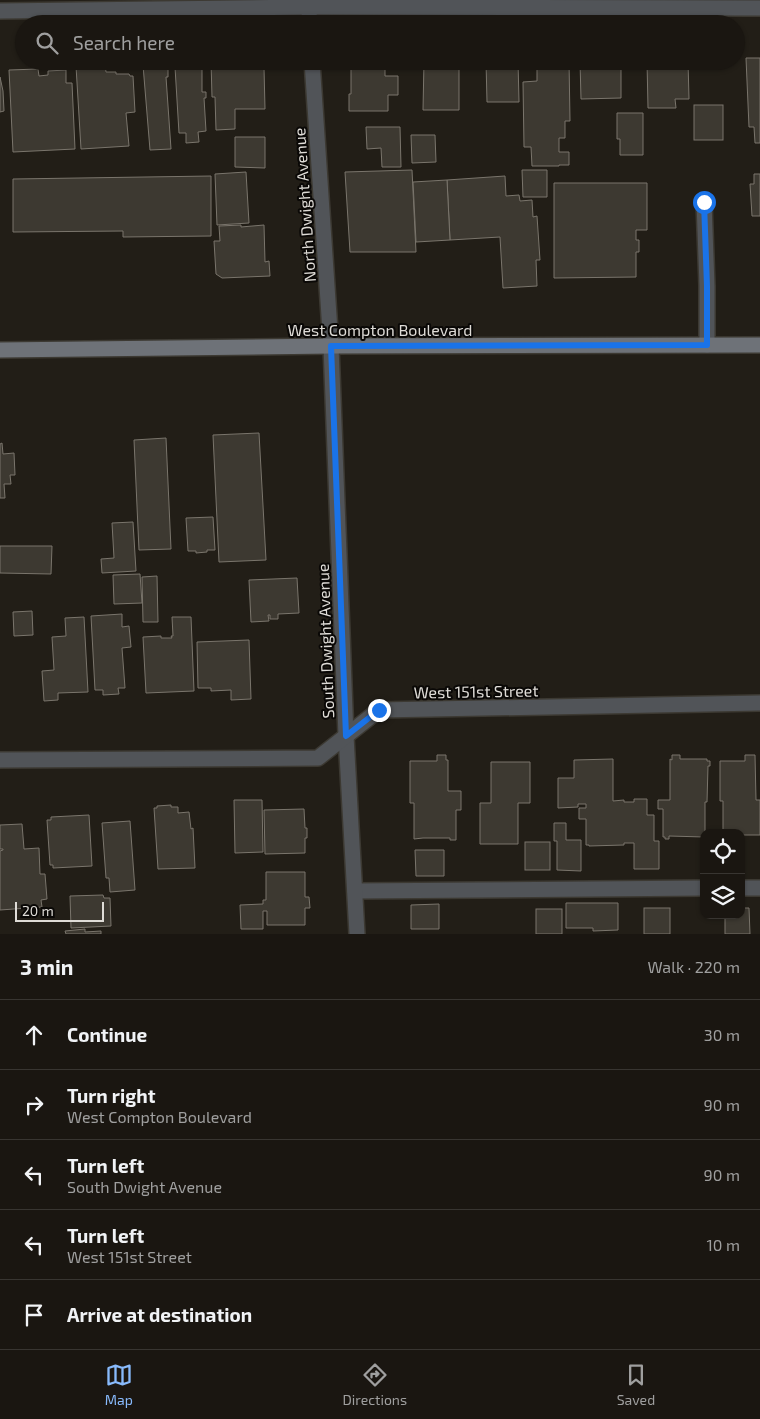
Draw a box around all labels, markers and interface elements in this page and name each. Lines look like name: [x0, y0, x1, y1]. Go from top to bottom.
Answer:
search box: [15, 15, 745, 70]
icon: search: [33, 29, 61, 57]
text: Search here: [73, 31, 175, 54]
street label: North Dwight Avenue: [289, 127, 319, 283]
route start: [693, 191, 716, 214]
street label: West Compton Boulevard: [288, 320, 472, 339]
street label: South Dwight Avenue: [313, 563, 337, 719]
street label: West 151st Street: [413, 680, 539, 702]
route end: [368, 699, 391, 722]
map controls: [700, 829, 745, 919]
button: locate: [700, 829, 745, 874]
button: layers: [700, 874, 745, 919]
scale bar: [15, 899, 104, 922]
text: 20 m: [22, 902, 54, 919]
text: 3 min: [20, 954, 73, 979]
text: Walk · 220 m: [647, 957, 740, 976]
icon: ahead: [20, 1021, 48, 1049]
text: Continue: [67, 1023, 147, 1046]
text: 30 m: [704, 1025, 740, 1044]
text: Turn right: [67, 1084, 155, 1107]
icon: right: [20, 1091, 48, 1119]
text: 90 m: [704, 1095, 740, 1114]
text: West Compton Boulevard: [67, 1107, 252, 1126]
text: Turn left: [67, 1154, 144, 1177]
icon: left: [20, 1161, 48, 1189]
text: 90 m: [704, 1165, 740, 1184]
text: South Dwight Avenue: [67, 1177, 222, 1196]
text: Turn left: [67, 1224, 144, 1247]
icon: left: [20, 1231, 48, 1259]
text: 10 m: [706, 1235, 740, 1254]
text: West 151st Street: [67, 1247, 192, 1266]
icon: arrive: [20, 1301, 48, 1329]
text: Arrive at destination: [67, 1303, 252, 1326]
tab: Map: [105, 1361, 133, 1408]
tab: Directions: [343, 1361, 407, 1408]
tab: Saved: [617, 1361, 655, 1408]

